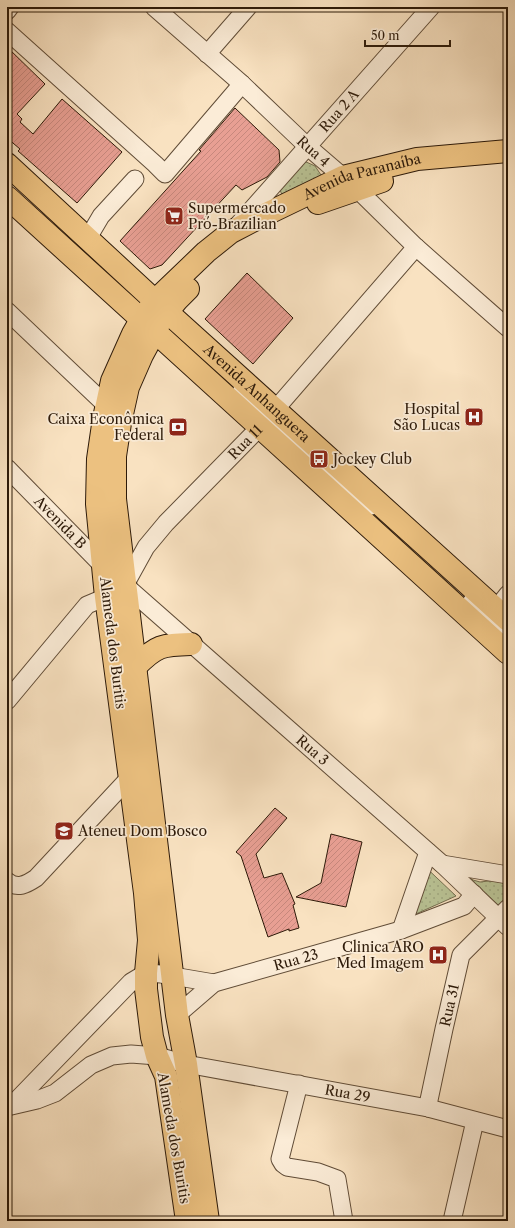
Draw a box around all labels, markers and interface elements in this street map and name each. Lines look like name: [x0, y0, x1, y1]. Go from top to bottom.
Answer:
scale bar: [365, 22, 450, 48]
text: 50 m: [371, 28, 400, 43]
street label: Rua 2 A: [315, 85, 363, 136]
street label: Rua 4: [293, 132, 333, 171]
street label: Avenida Paranaíba: [299, 149, 423, 204]
place label: Supermercado Pró-Brazilian: [188, 199, 286, 233]
supermarket icon: Supermercado Pró-Brazilian: [163, 205, 185, 227]
street label: Avenida Anhanguera: [199, 340, 314, 446]
place label: Hospital São Lucas: [393, 400, 460, 434]
hospital icon: Hospital São Lucas: [463, 406, 485, 428]
place label: Caixa Econômica Federal: [47, 410, 165, 444]
bank icon: Caixa Econômica Federal: [167, 416, 189, 438]
street label: Rua 11: [224, 421, 266, 463]
bus stop icon: Jockey Club: [308, 448, 330, 470]
place label: Jockey Club: [331, 450, 412, 468]
street label: Avenida B: [30, 491, 90, 553]
street label: Alameda dos Buritis: [96, 575, 130, 710]
street label: Rua 3: [292, 731, 332, 769]
school or university icon: Ateneu Dom Bosco: [53, 820, 75, 842]
place label: Ateneu Dom Bosco: [77, 822, 207, 840]
place label: Clinica ARO Med Imagem: [336, 938, 424, 972]
hospital icon: Clinica ARO Med Imagem: [427, 944, 449, 966]
street label: Rua 23: [271, 945, 320, 975]
street label: Rua 31: [436, 982, 463, 1028]
street label: Alameda dos Buritis: [153, 1070, 194, 1205]
street label: Rua 29: [323, 1080, 372, 1106]

